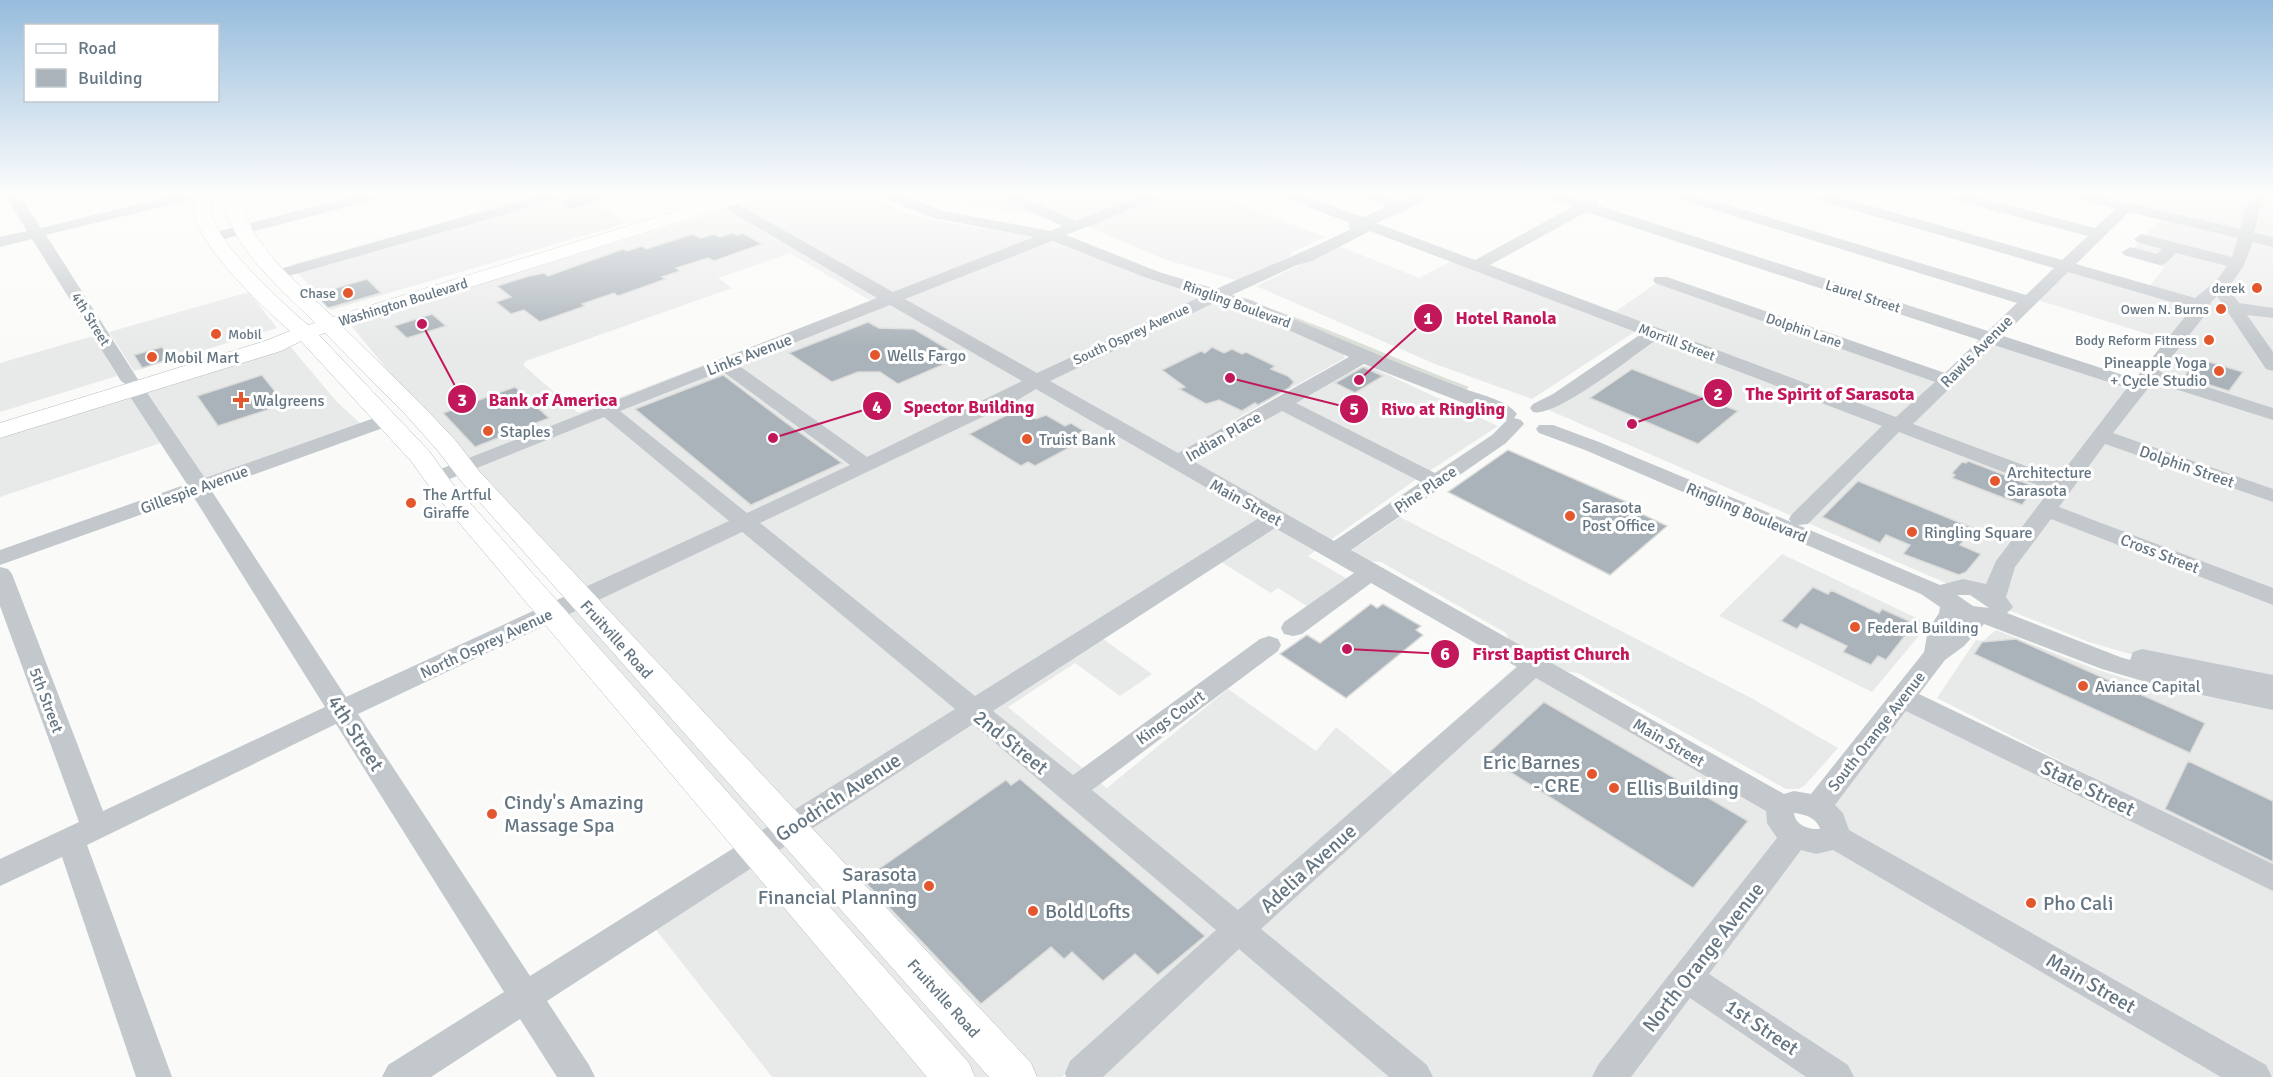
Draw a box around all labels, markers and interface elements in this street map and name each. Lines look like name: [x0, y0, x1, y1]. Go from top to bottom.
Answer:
legend: [24, 24, 219, 102]
text: Road: [78, 37, 117, 59]
text: Building: [78, 67, 142, 89]
street label: Washington Boulevard: [337, 275, 470, 330]
street label: Laurel Street: [1823, 276, 1902, 317]
street label: Ringling Boulevard: [1181, 277, 1293, 332]
place label: derek: [2212, 280, 2245, 297]
marker: derek: [2250, 281, 2264, 295]
place label: Chase: [300, 285, 336, 302]
marker: Chase: [341, 286, 355, 300]
street label: 4th Street: [68, 289, 114, 349]
street label: South Osprey Avenue: [1070, 300, 1192, 369]
callout: Hotel Ranola: [1413, 300, 1568, 336]
place label: Owen N. Burns: [2121, 301, 2209, 318]
marker: Owen N. Burns: [2214, 302, 2228, 316]
text: 1: [1423, 307, 1433, 329]
text: Hotel Ranola: [1455, 307, 1557, 329]
street label: Dolphin Lane: [1764, 310, 1844, 351]
street label: Rawls Avenue: [1936, 311, 2017, 392]
street label: Morrill Street: [1636, 320, 1718, 365]
place label: Mobil: [228, 326, 262, 343]
marker: Mobil: [209, 327, 223, 341]
street label: Links Avenue: [704, 330, 795, 380]
place label: Body Reform Fitness: [2075, 332, 2197, 349]
marker: Body Reform Fitness: [2202, 333, 2216, 347]
place label: Wells Fargo: [887, 346, 966, 366]
place label: Mobil Mart: [164, 348, 239, 368]
marker: Wells Fargo: [868, 348, 882, 362]
marker: Mobil Mart: [145, 350, 159, 364]
place label: Pineapple Yoga + Cycle Studio: [2104, 353, 2207, 391]
marker: Pineapple Yoga + Cycle Studio: [2212, 364, 2226, 378]
callout: The Spirit of Sarasota: [1703, 375, 1926, 411]
callout: Bank of America: [447, 381, 630, 417]
text: 2: [1713, 383, 1723, 405]
text: The Spirit of Sarasota: [1745, 383, 1915, 405]
callout: Spector Building: [862, 388, 1046, 424]
text: 3: [457, 389, 467, 411]
text: Bank of America: [489, 389, 617, 411]
place label: Walgreens: [253, 391, 325, 411]
callout: Rivo at Ringling: [1339, 391, 1518, 427]
marker: Walgreens: [234, 393, 248, 407]
text: 4: [872, 396, 882, 418]
text: Spector Building: [904, 396, 1035, 418]
text: 5: [1349, 398, 1359, 420]
text: Rivo at Ringling: [1381, 398, 1505, 420]
street label: Indian Place: [1182, 407, 1265, 466]
place label: Staples: [500, 422, 551, 442]
marker: Staples: [481, 424, 495, 438]
place label: Truist Bank: [1039, 430, 1116, 450]
marker: Truist Bank: [1020, 432, 1034, 446]
street label: Dolphin Street: [2137, 441, 2237, 493]
street label: Gillespie Avenue: [138, 461, 251, 519]
street label: Pine Place: [1391, 462, 1461, 518]
place label: Architecture Sarasota: [2007, 463, 2092, 501]
marker: Architecture Sarasota: [1988, 474, 2002, 488]
street label: Main Street: [1206, 475, 1285, 531]
street label: Ringling Boulevard: [1683, 478, 1810, 547]
place label: The Artful Giraffe: [423, 485, 492, 523]
marker: The Artful Giraffe: [404, 496, 418, 510]
place label: Sarasota Post Office: [1582, 498, 1655, 536]
marker: Sarasota Post Office: [1563, 509, 1577, 523]
place label: Ringling Square: [1924, 523, 2033, 543]
marker: Ringling Square: [1905, 525, 1919, 539]
street label: Cross Street: [2117, 530, 2202, 578]
street label: Fruitville Road: [576, 596, 657, 683]
street label: North Osprey Avenue: [417, 604, 556, 683]
place label: Federal Building: [1867, 618, 1979, 638]
marker: Federal Building: [1848, 620, 1862, 634]
callout: First Baptist Church: [1430, 636, 1641, 672]
text: 6: [1440, 643, 1450, 665]
text: First Baptist Church: [1472, 643, 1630, 665]
street label: 5th Street: [25, 665, 68, 736]
street label: South Orange Avenue: [1824, 668, 1930, 796]
place label: Aviance Capital: [2095, 677, 2201, 697]
marker: Aviance Capital: [2076, 679, 2090, 693]
street label: Kings Court: [1132, 686, 1209, 749]
street label: 4th Street: [322, 691, 389, 776]
street label: 2nd Street: [968, 705, 1053, 780]
street label: Main Street: [1629, 714, 1708, 772]
street label: Goodrich Avenue: [771, 748, 906, 847]
place label: Eric Barnes - CRE: [1482, 750, 1580, 798]
street label: State Street: [2037, 755, 2139, 822]
marker: Eric Barnes - CRE: [1585, 767, 1599, 781]
place label: Ellis Building: [1626, 776, 1739, 801]
marker: Ellis Building: [1607, 781, 1621, 795]
place label: Cindy's Amazing Massage Spa: [504, 790, 644, 838]
marker: Cindy's Amazing Massage Spa: [485, 807, 499, 821]
street label: Adelia Avenue: [1255, 819, 1362, 918]
place label: Sarasota Financial Planning: [758, 862, 917, 910]
street label: North Orange Avenue: [1637, 878, 1770, 1037]
marker: Sarasota Financial Planning: [922, 879, 936, 893]
place label: Pho Cali: [2043, 891, 2113, 916]
marker: Pho Cali: [2024, 896, 2038, 910]
place label: Bold Lofts: [1045, 899, 1130, 924]
marker: Bold Lofts: [1026, 904, 1040, 918]
street label: Main Street: [2042, 948, 2140, 1019]
street label: Fruitville Road: [903, 955, 984, 1042]
street label: 1st Street: [1720, 994, 1803, 1061]

